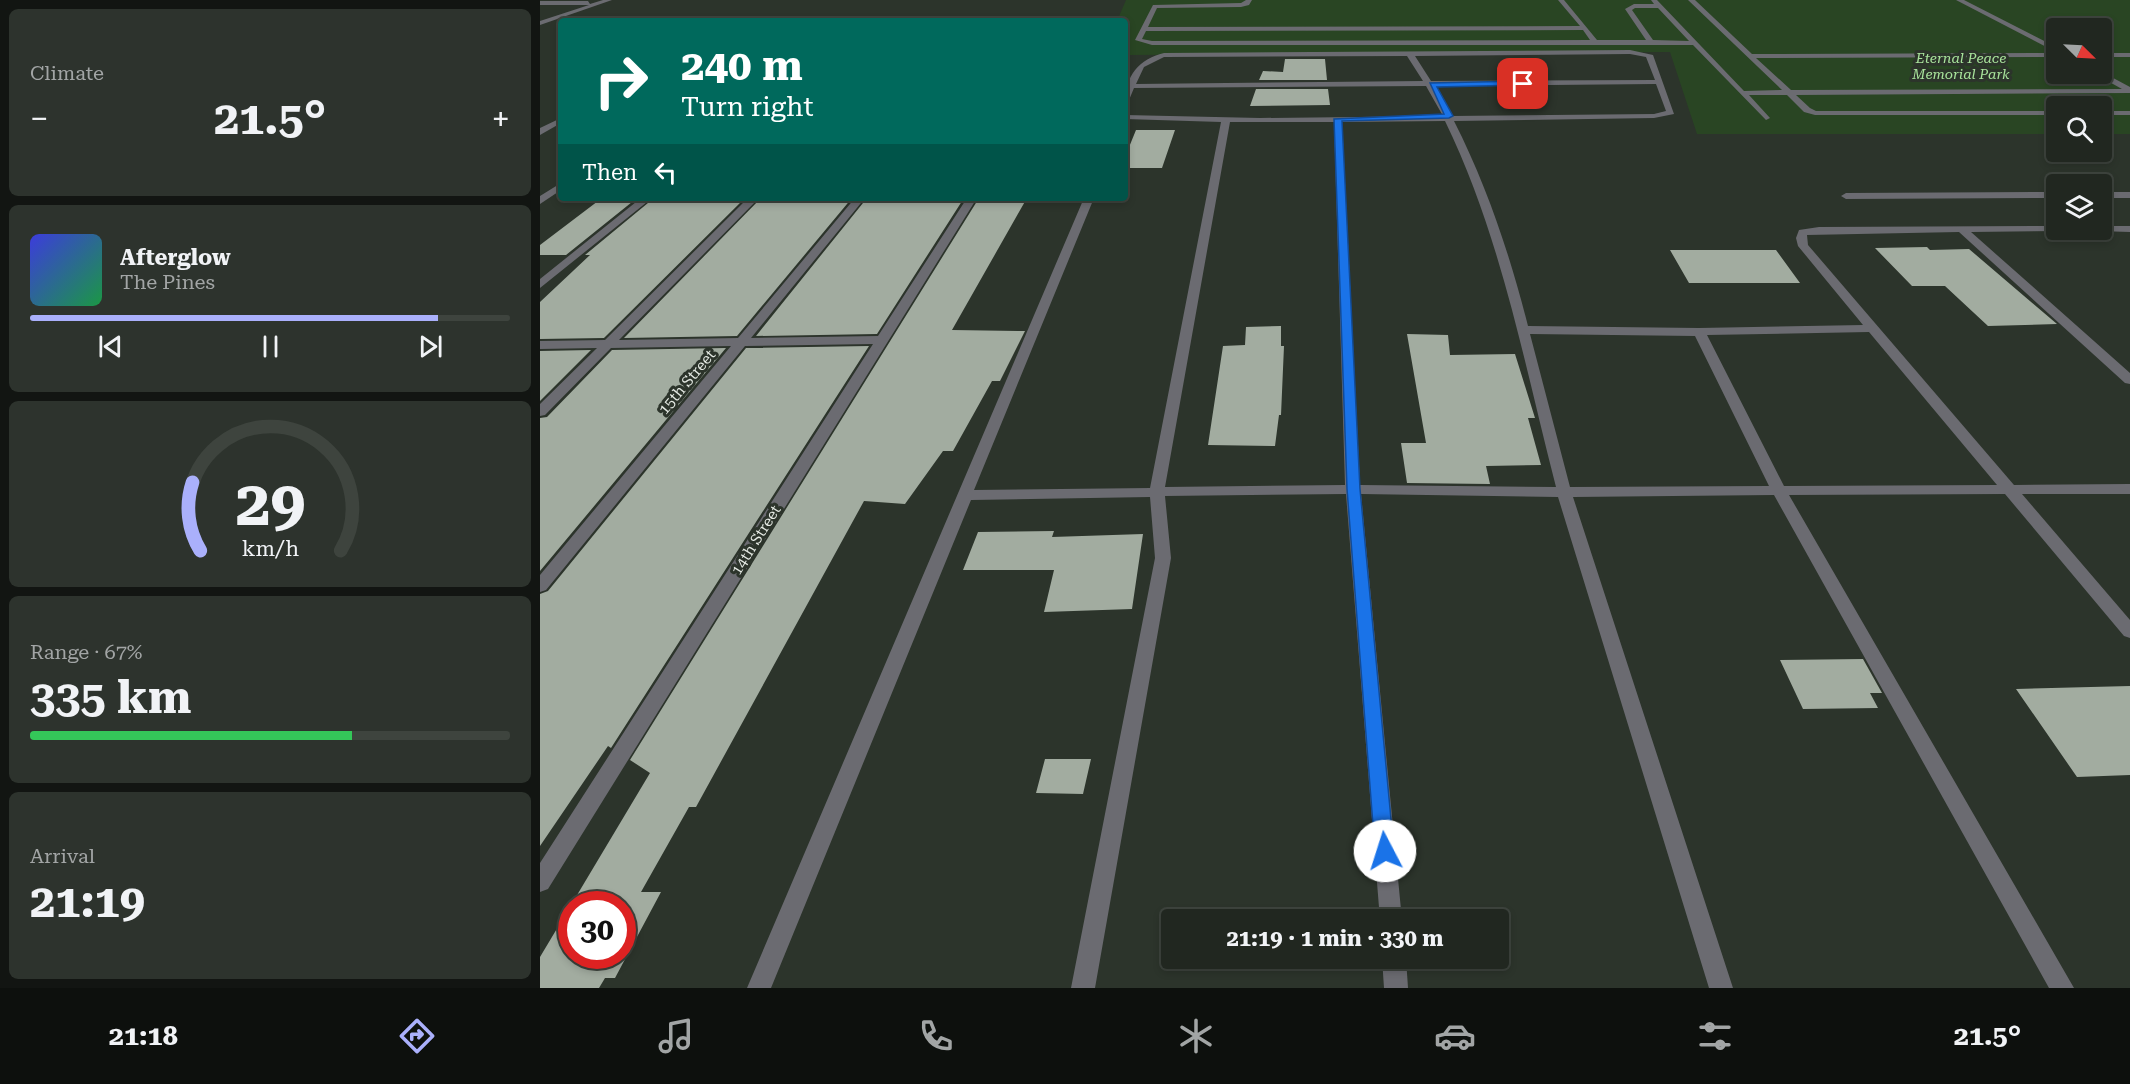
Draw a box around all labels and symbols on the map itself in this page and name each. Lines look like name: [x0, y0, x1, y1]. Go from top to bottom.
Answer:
north arrow: [2046, 18, 2112, 84]
park label: Eternal Peace Memorial Park: [1911, 50, 2010, 82]
pin: [1497, 58, 1548, 109]
street label: 15th Street: [655, 346, 720, 418]
street label: 14th Street: [727, 501, 785, 578]
position arrow: [1353, 819, 1417, 883]
speed limit sign: 30: [558, 891, 636, 969]

